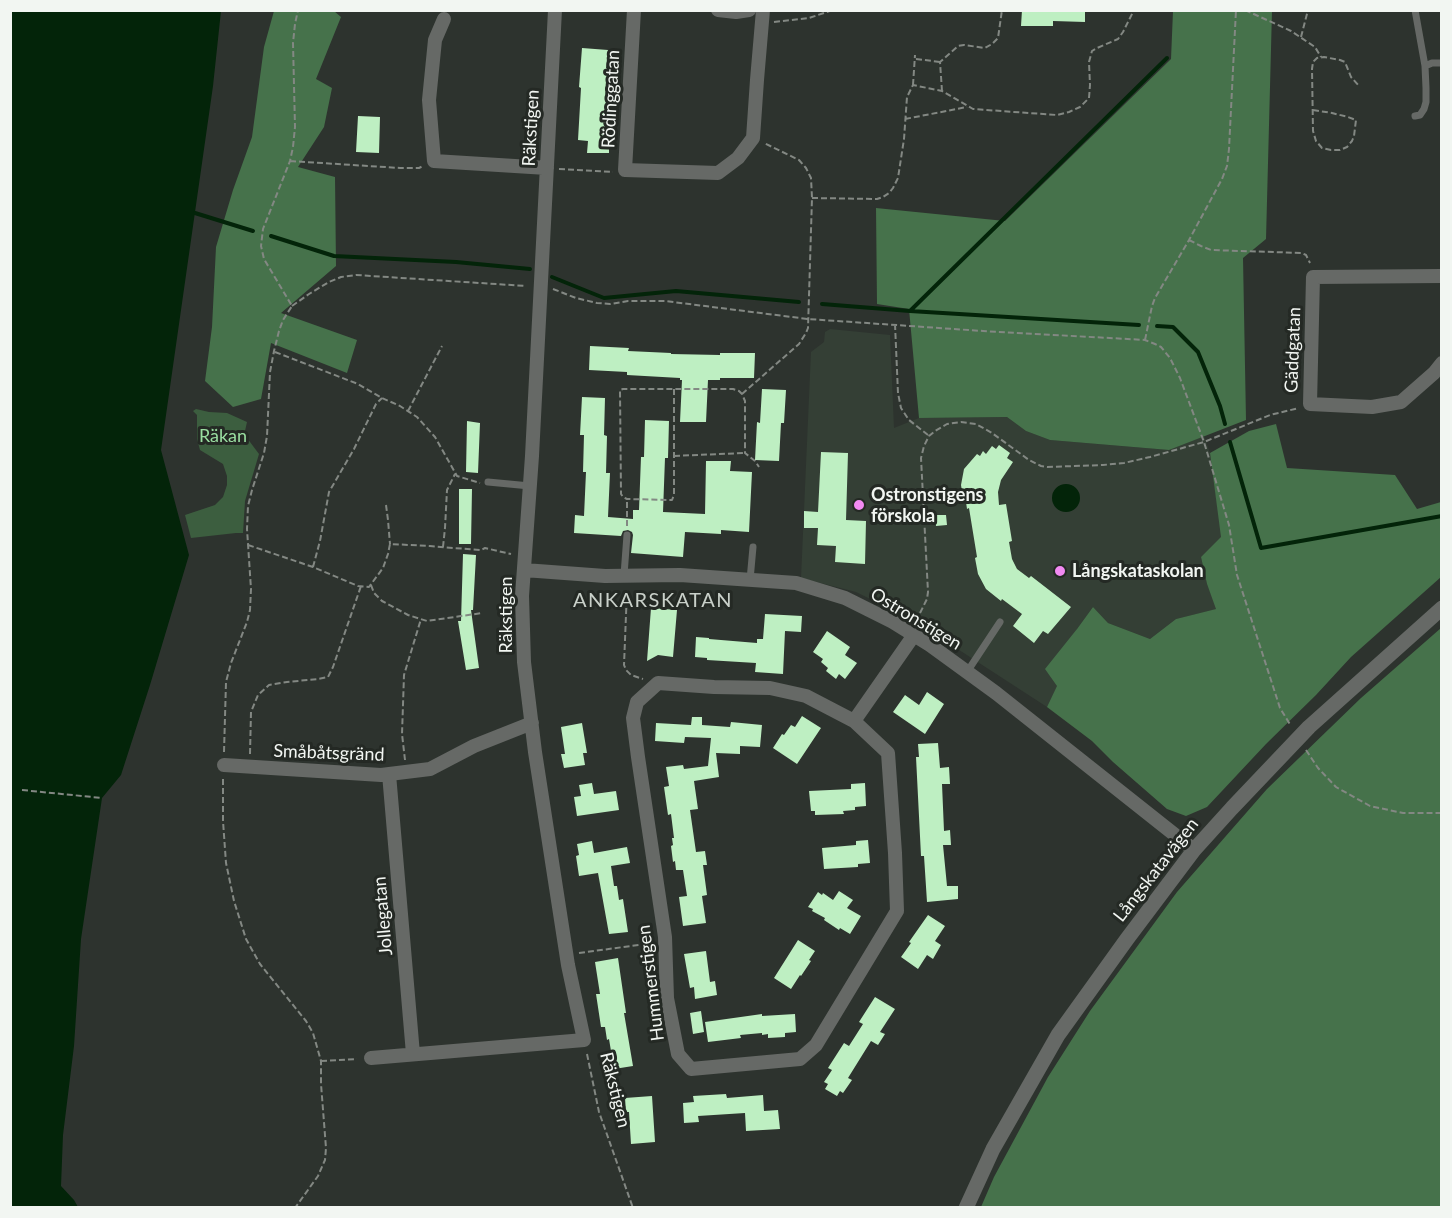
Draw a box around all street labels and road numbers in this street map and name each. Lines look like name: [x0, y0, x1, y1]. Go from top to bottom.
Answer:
street label: Rödinggatan: [598, 49, 624, 149]
street label: Räkstigen: [518, 89, 544, 167]
street label: Gäddgatan: [1281, 307, 1305, 393]
street label: Räkstigen: [495, 577, 517, 653]
street label: Ostronstigen: [866, 583, 966, 655]
street label: Småbåtsgränd: [273, 740, 385, 766]
street label: Långskatavägen: [1109, 814, 1203, 926]
street label: Jollegatan: [369, 876, 397, 956]
street label: Hummerstigen: [633, 924, 669, 1042]
street label: Räkstigen: [595, 1050, 635, 1130]

